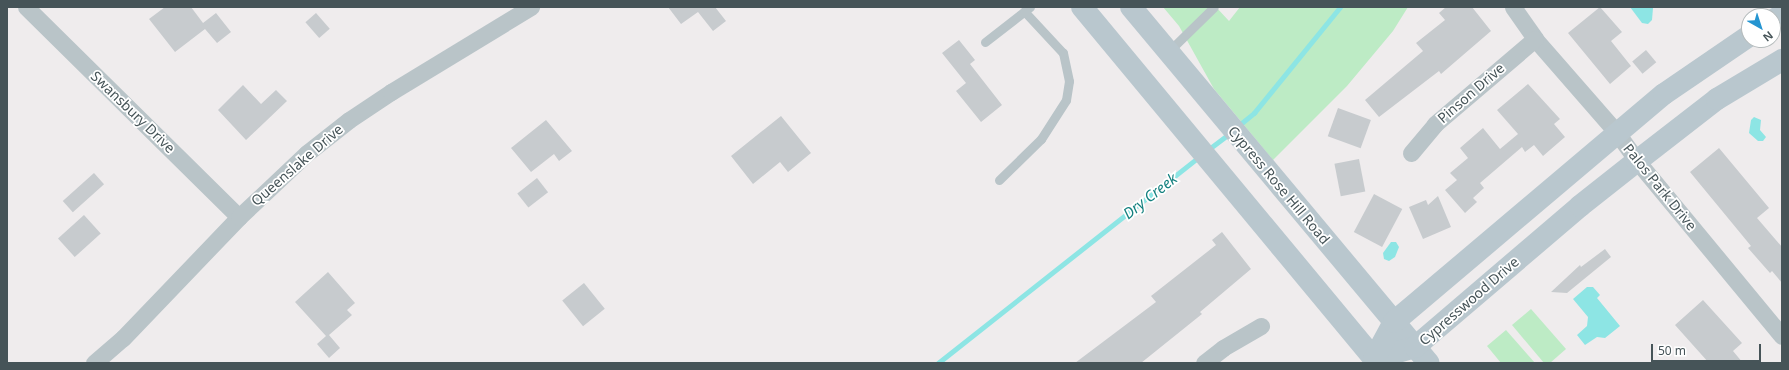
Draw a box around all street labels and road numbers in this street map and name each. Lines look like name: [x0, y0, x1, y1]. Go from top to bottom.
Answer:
street label: Pinson Drive: [1434, 59, 1508, 127]
street label: Swansbury Drive: [87, 68, 179, 156]
street label: Queenslake Drive: [248, 121, 346, 209]
street label: Cypress Rose Hill Road: [1225, 123, 1333, 247]
street label: Palos Park Drive: [1620, 140, 1700, 234]
street label: Cypresswood Drive: [1416, 253, 1522, 349]

